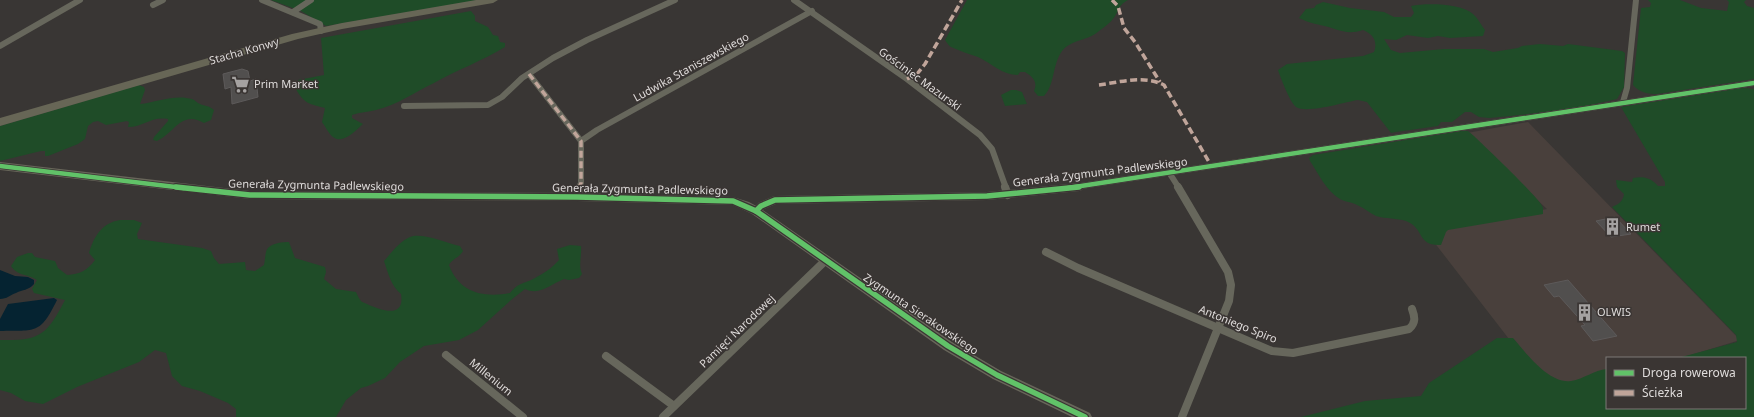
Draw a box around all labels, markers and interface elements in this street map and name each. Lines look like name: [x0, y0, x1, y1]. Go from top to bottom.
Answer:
street label: Ludwika Staniszewskiego: [630, 28, 752, 105]
street label: Stacha Konwy: [207, 33, 281, 68]
street label: Gościniec Mazurski: [876, 44, 965, 114]
supermarket icon: Prim Market: [231, 74, 251, 94]
place label: Prim Market: [254, 76, 318, 91]
street label: Generała Zygmunta Padlewskiego: [1012, 153, 1188, 190]
street label: Generała Zygmunta Padlewskiego: [228, 175, 404, 194]
street label: Generała Zygmunta Padlewskiego: [552, 179, 728, 198]
building icon: Rumet: [1603, 217, 1623, 237]
place label: Rumet: [1626, 219, 1660, 234]
street label: Zygmunta Sierakowskiego: [861, 269, 982, 358]
street label: Pamięci Narodowej: [696, 291, 778, 371]
street label: Antoniego Spiro: [1197, 301, 1280, 346]
building icon: OLWIS: [1574, 302, 1594, 322]
place label: OLWIS: [1597, 304, 1631, 319]
street label: Millenium: [467, 355, 516, 399]
legend: [1606, 357, 1746, 409]
text: Droga rowerowa: [1642, 364, 1736, 381]
text: Ścieżka: [1642, 384, 1683, 401]

